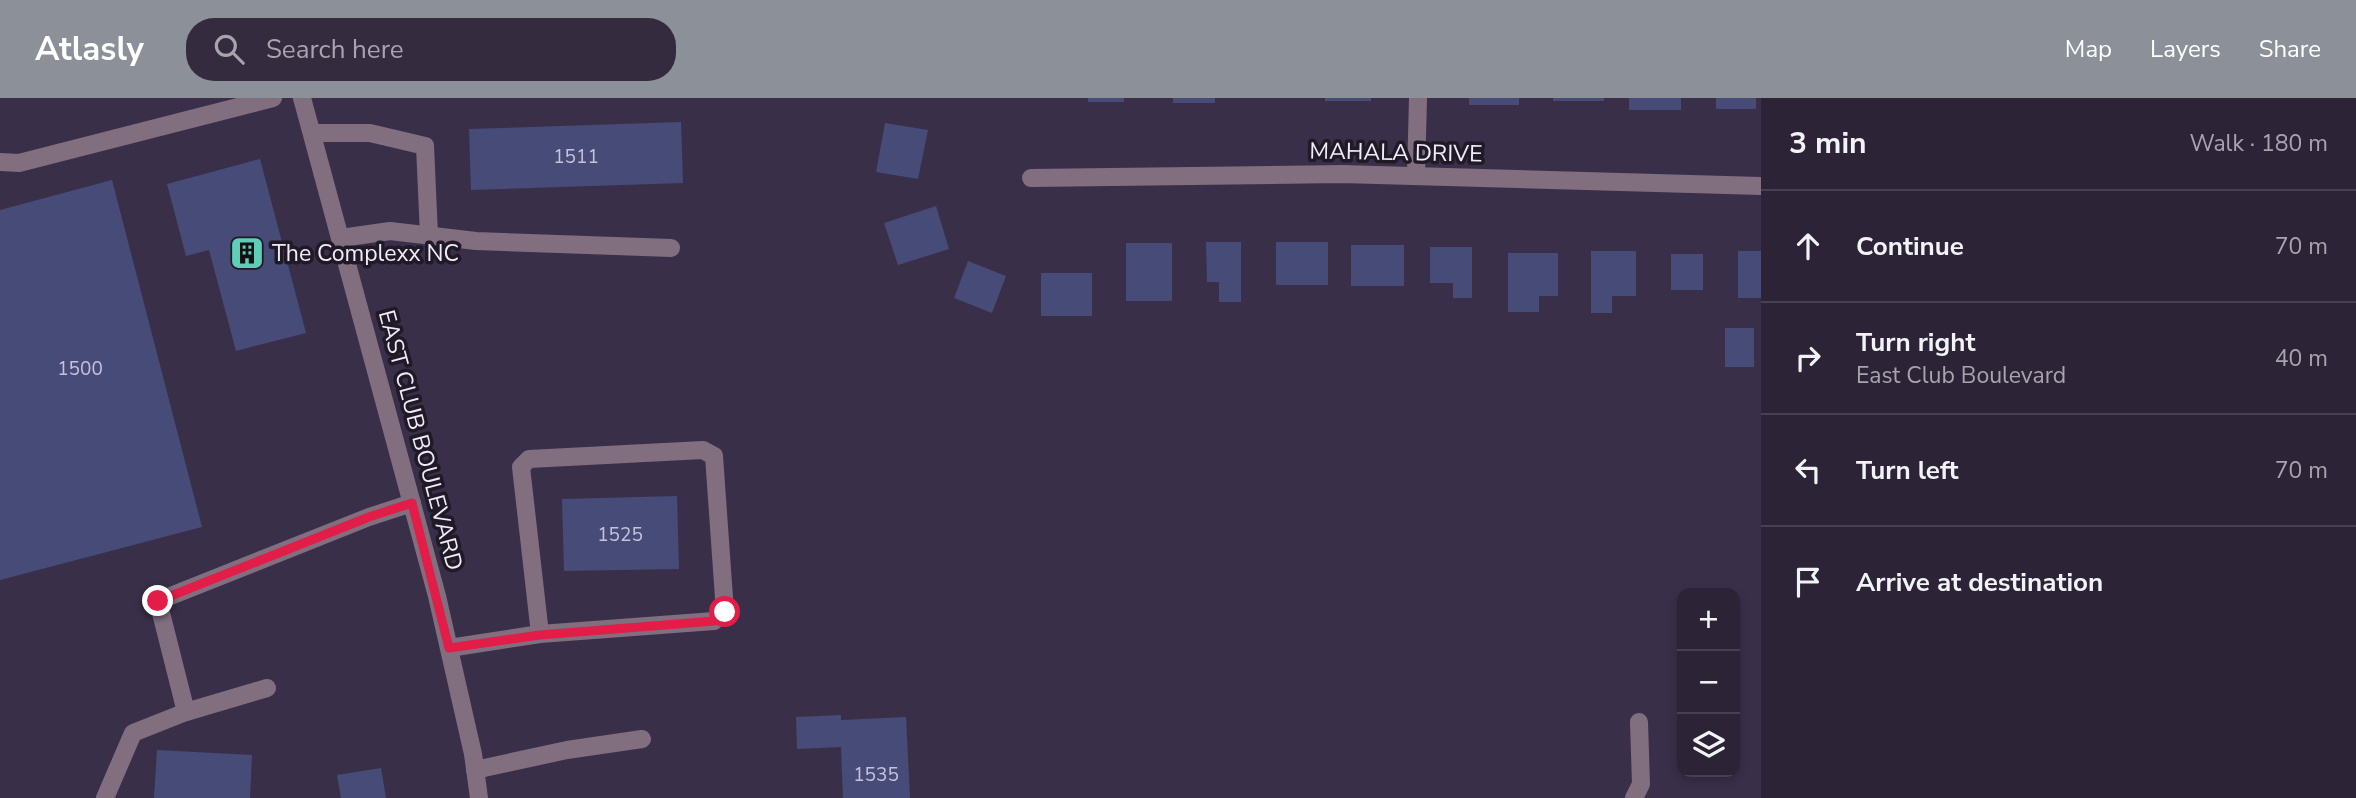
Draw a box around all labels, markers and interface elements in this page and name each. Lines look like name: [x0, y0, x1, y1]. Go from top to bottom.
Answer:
search box: [186, 18, 676, 81]
text: Atlasly: [35, 27, 144, 72]
icon: search: [210, 30, 248, 68]
text: Search here: [266, 32, 404, 67]
text: Map: [2065, 33, 2112, 65]
text: Layers: [2150, 33, 2221, 65]
text: Share: [2259, 33, 2321, 65]
text: 3 min: [1789, 123, 1867, 164]
text: Walk · 180 m: [2189, 128, 2328, 159]
street label: MAHALA DRIVE: [1309, 135, 1483, 170]
house number: 1511: [553, 144, 599, 170]
icon: ahead: [1789, 227, 1827, 265]
text: Continue: [1856, 229, 1964, 264]
text: 70 m: [2275, 231, 2328, 262]
building icon: The Complexx NC: [228, 234, 266, 272]
place label: The Complexx NC: [272, 238, 459, 269]
street label: EAST CLUB BOULEVARD: [371, 307, 470, 574]
text: Turn right: [1856, 325, 1975, 360]
icon: right: [1789, 339, 1827, 377]
text: 40 m: [2275, 343, 2328, 374]
house number: 1500: [57, 356, 103, 382]
text: East Club Boulevard: [1856, 360, 2066, 391]
icon: left: [1789, 451, 1827, 489]
text: Turn left: [1856, 453, 1959, 488]
text: 70 m: [2275, 455, 2328, 486]
house number: 1525: [597, 522, 643, 548]
icon: arrive: [1789, 563, 1827, 601]
text: Arrive at destination: [1856, 565, 2103, 600]
route end: [142, 585, 173, 616]
map controls: [1677, 588, 1740, 777]
button: +: [1677, 588, 1740, 651]
route start: [709, 596, 740, 627]
button: −: [1677, 651, 1740, 714]
button: layers: [1677, 714, 1740, 777]
house number: 1535: [853, 762, 899, 788]

